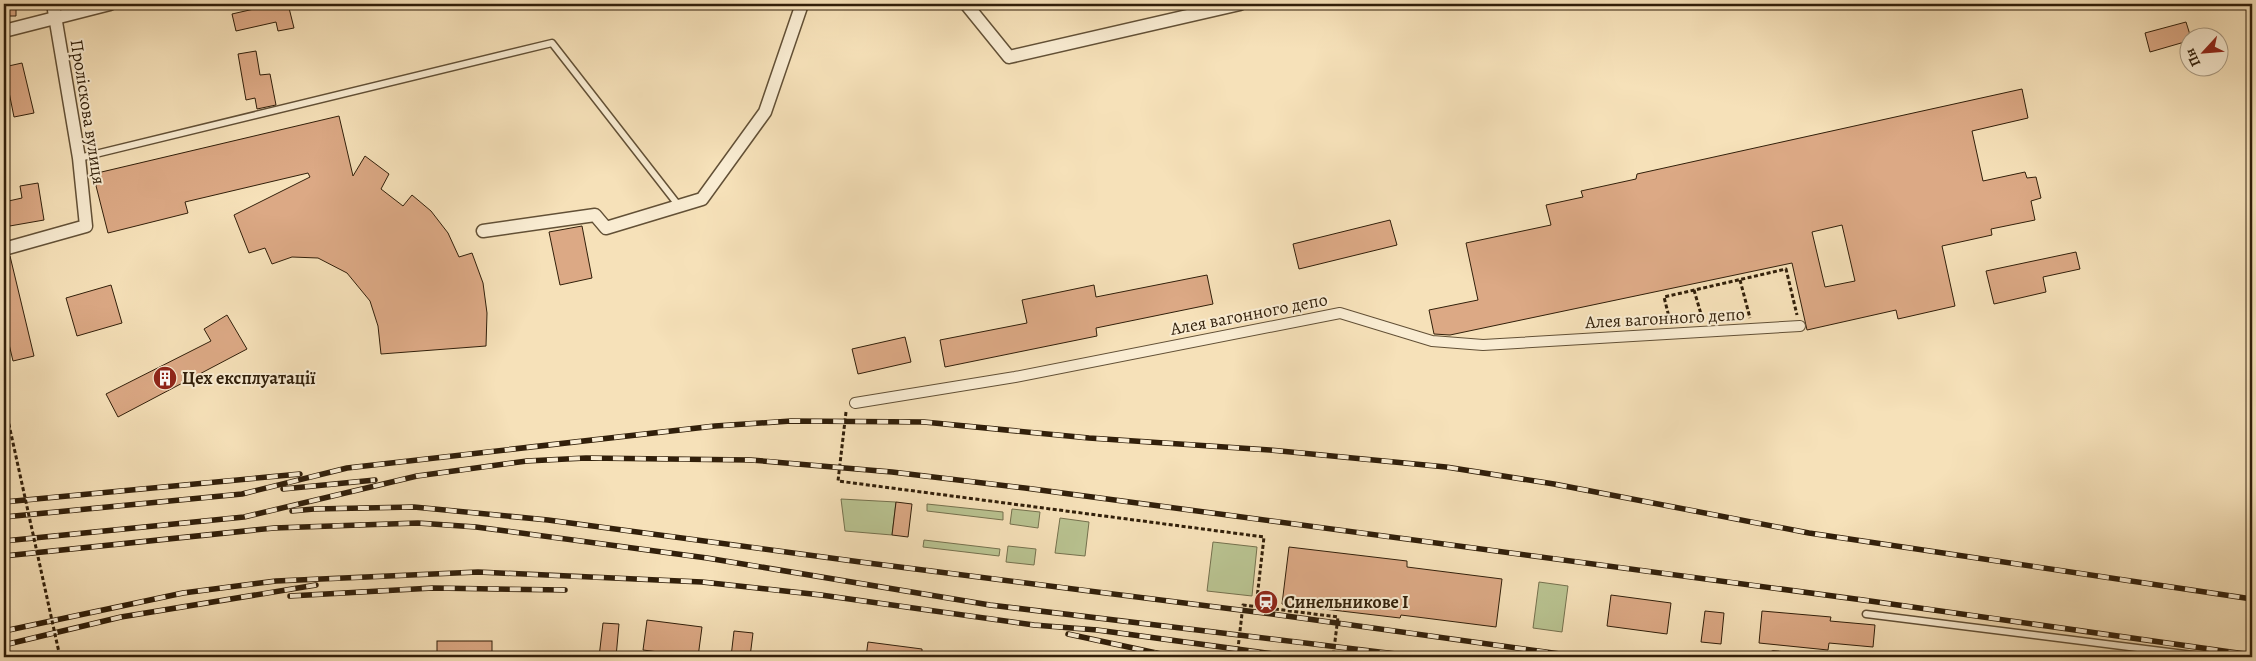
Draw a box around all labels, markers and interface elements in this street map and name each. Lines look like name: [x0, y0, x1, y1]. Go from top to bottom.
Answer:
north arrow: [2178, 28, 2228, 78]
street label: Проліскова вулиця: [65, 38, 111, 186]
text: Пн: [2180, 45, 2205, 70]
street label: Алея вагонного депо: [1167, 287, 1330, 341]
street label: Алея вагонного депо: [1584, 302, 1745, 334]
building icon: Цех експлуатації: [152, 365, 178, 391]
place label: Цех експлуатації: [182, 366, 316, 390]
station icon: Синельникове І: [1253, 589, 1279, 615]
place label: Синельникове І: [1284, 590, 1409, 614]

